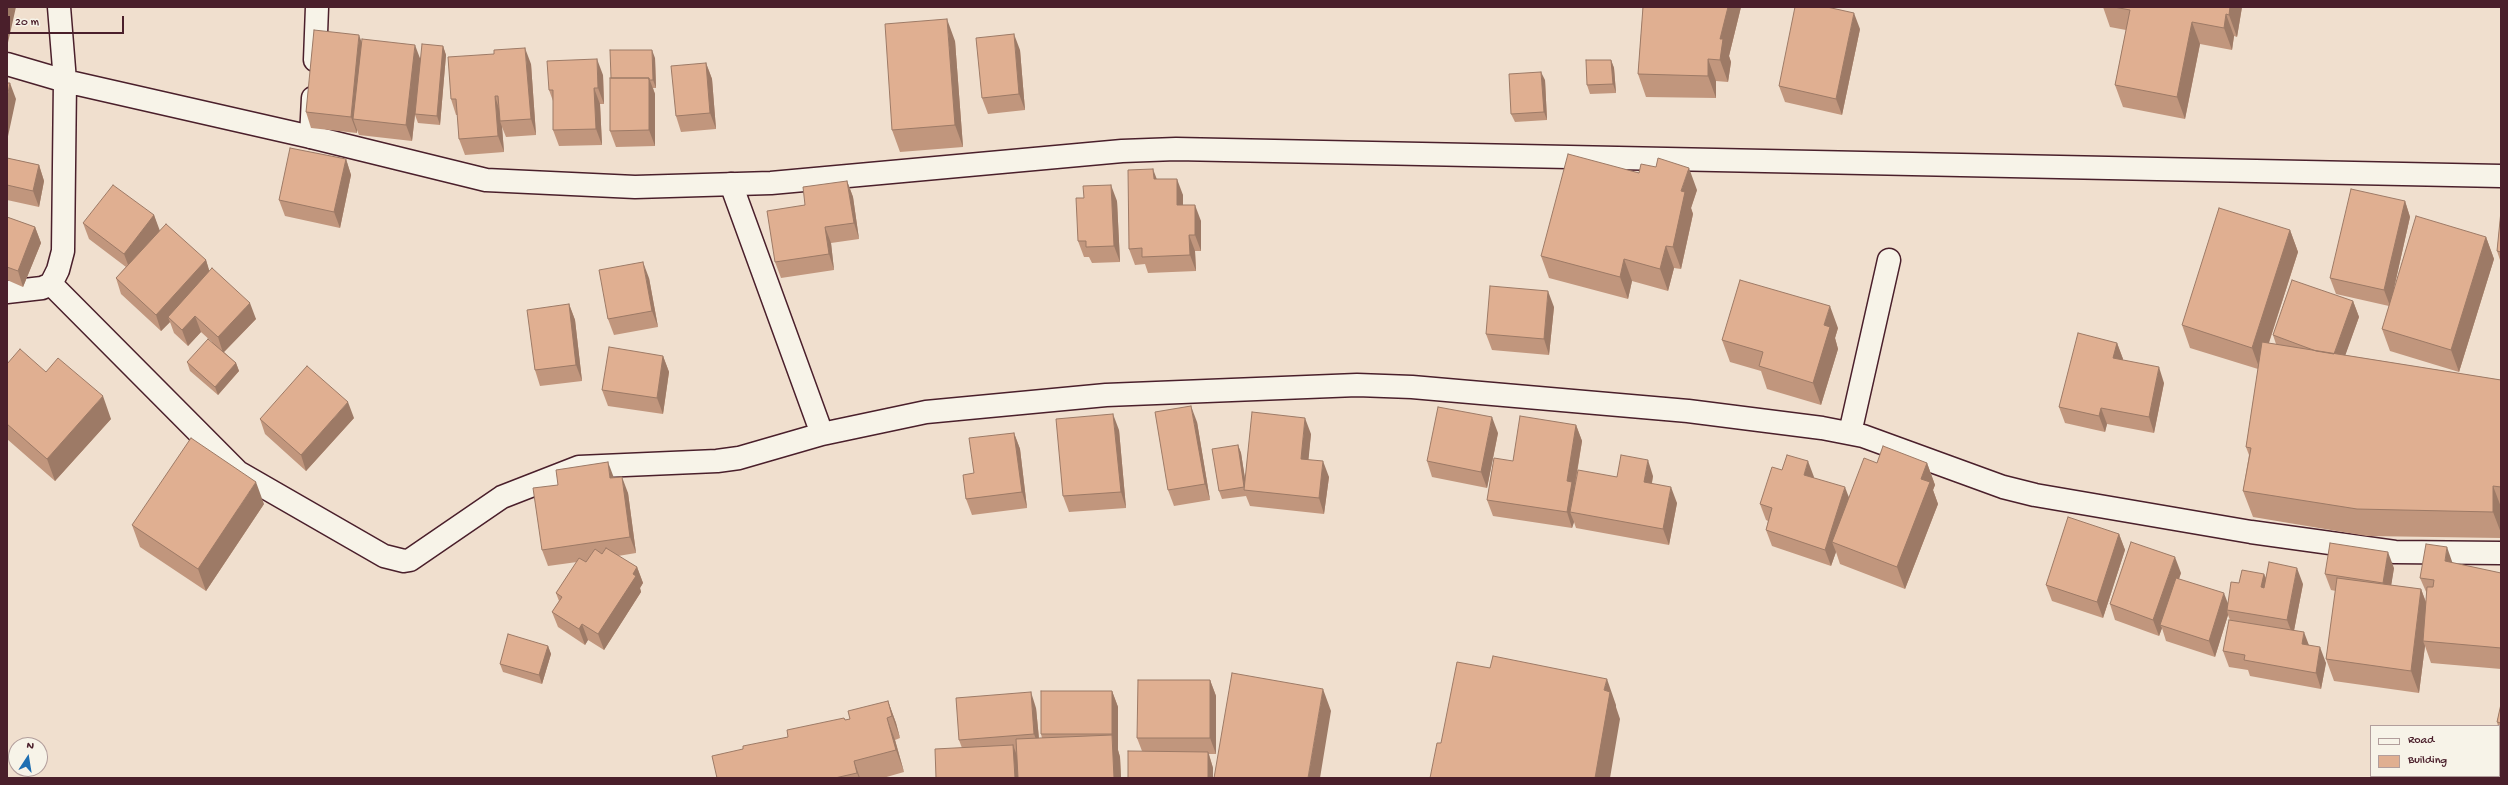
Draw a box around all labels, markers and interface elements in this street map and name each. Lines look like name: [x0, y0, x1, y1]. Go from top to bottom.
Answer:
scale bar: [10, 8, 126, 34]
text: 20 m: [15, 16, 39, 30]
legend: [2370, 725, 2500, 777]
text: Road: [2408, 734, 2434, 748]
north arrow: [8, 737, 48, 777]
text: N: [26, 740, 35, 753]
text: Building: [2408, 754, 2447, 768]

